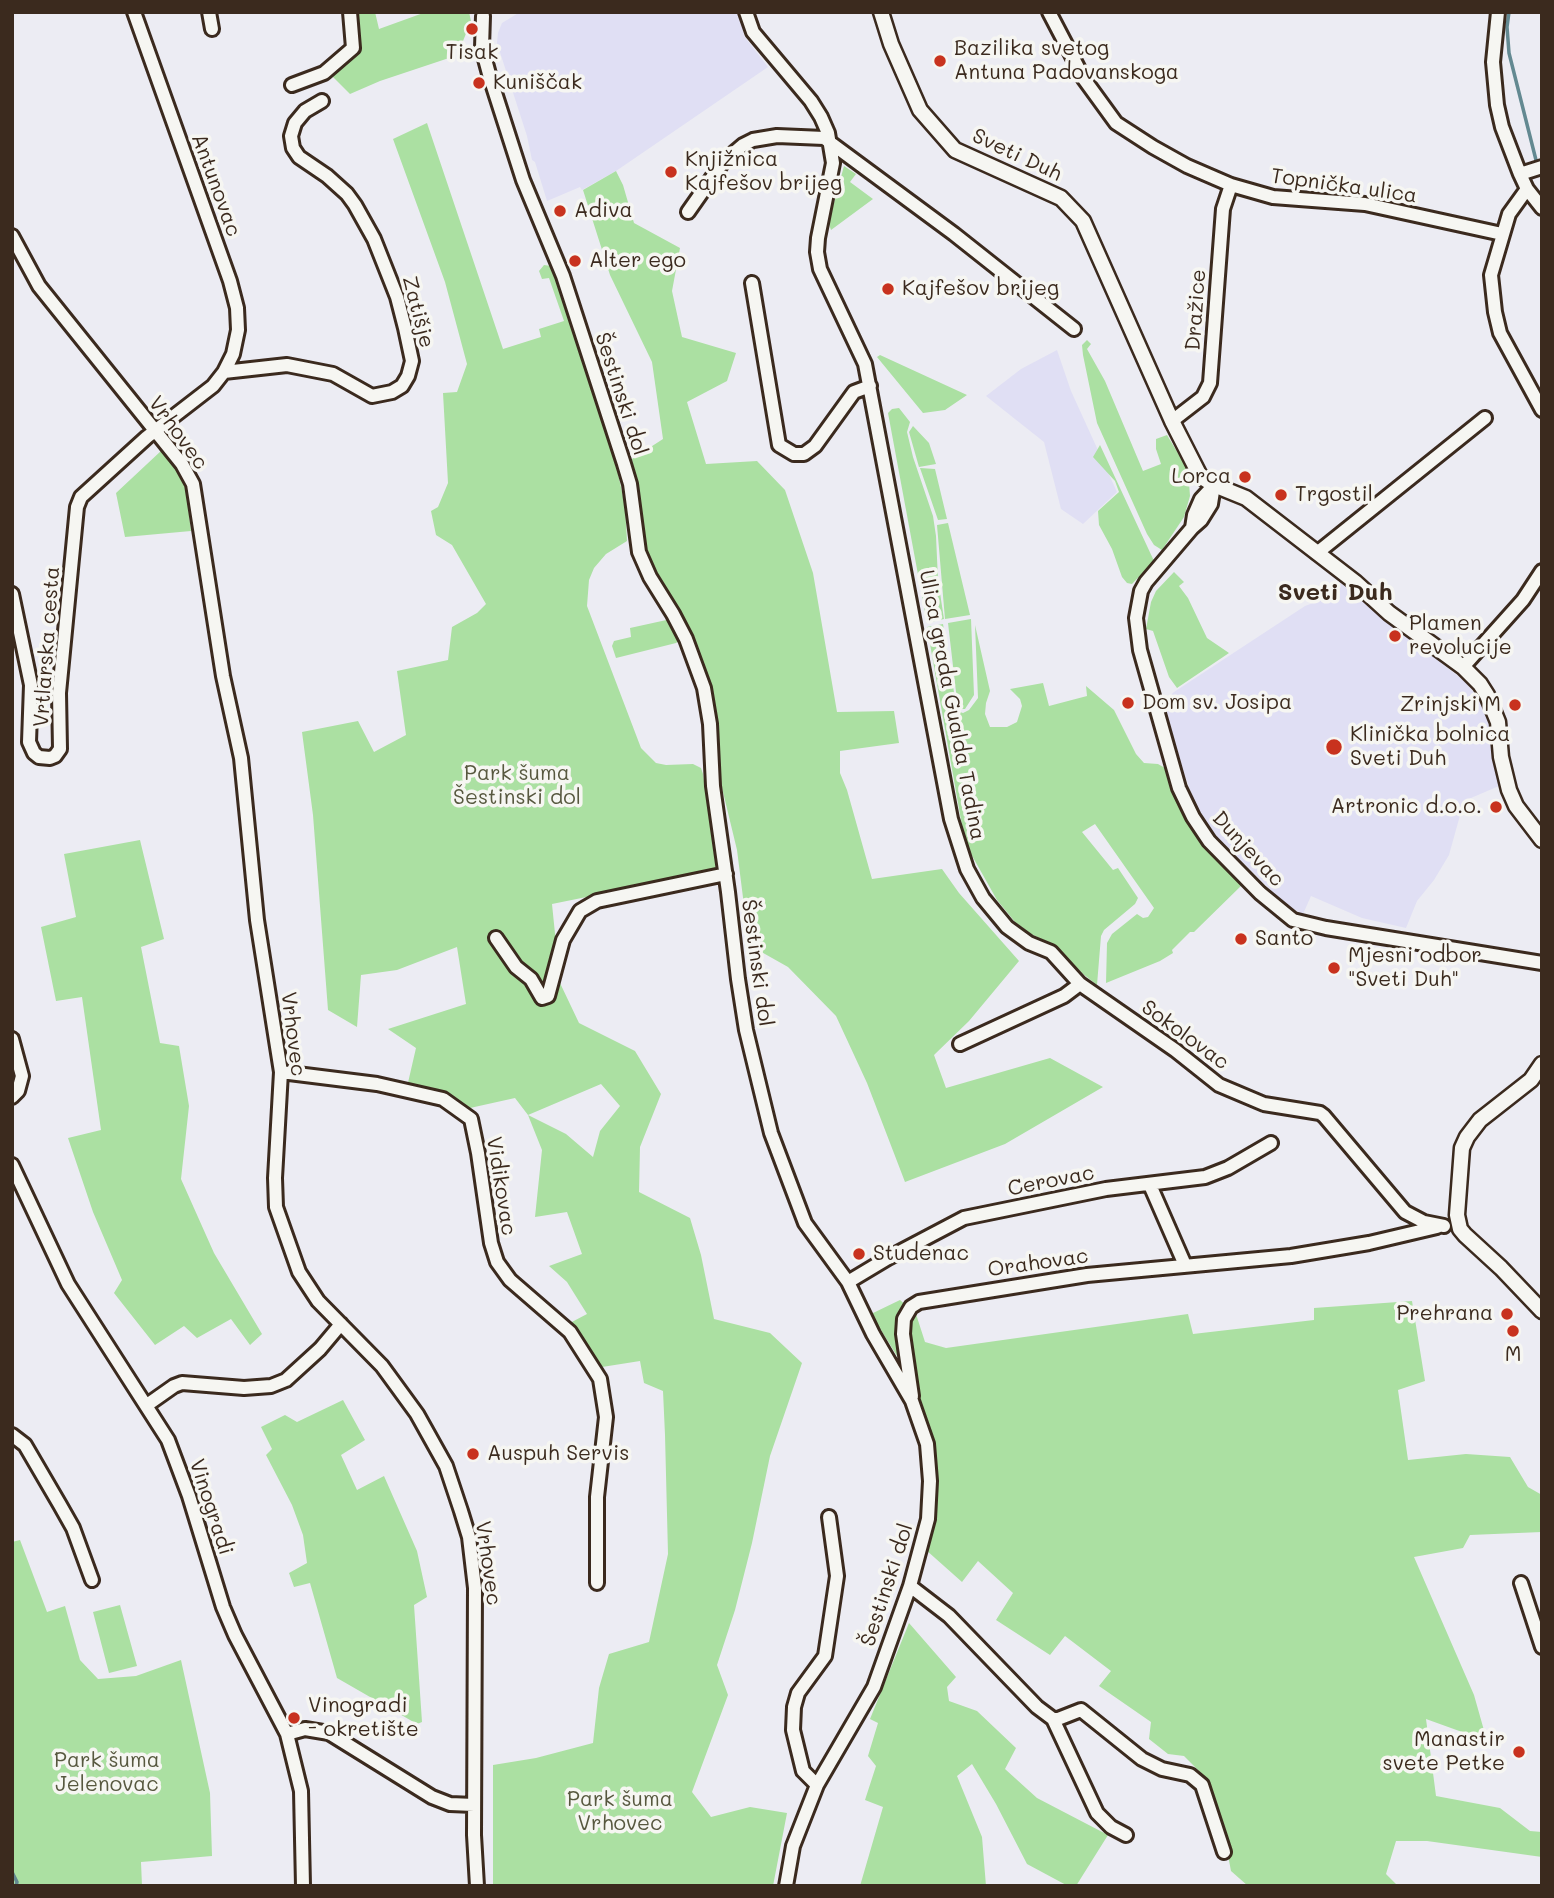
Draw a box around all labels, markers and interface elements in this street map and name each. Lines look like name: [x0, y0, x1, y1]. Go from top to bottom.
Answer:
marker: Tisak: [464, 21, 480, 37]
place label: Bazilika svetog Antuna Padovanskoga: [954, 36, 1179, 86]
place label: Tisak: [446, 40, 498, 66]
marker: Bazilika svetog Antuna Padovanskoga: [932, 53, 948, 69]
place label: Kuniščak: [493, 70, 582, 96]
marker: Kuniščak: [471, 75, 487, 91]
street label: Sveti Duh: [968, 123, 1066, 187]
street label: Antunovac: [186, 130, 246, 240]
place label: Knjižnica Kajfešov brijeg: [685, 147, 842, 197]
street label: Topnička ulica: [1269, 163, 1419, 209]
marker: Knjižnica Kajfešov brijeg: [663, 164, 679, 180]
place label: Adiva: [574, 198, 632, 224]
marker: Adiva: [552, 203, 568, 219]
place label: Alter ego: [589, 248, 686, 274]
marker: Alter ego: [567, 253, 583, 269]
street label: Dražice: [1181, 268, 1211, 352]
street label: Zatišje: [396, 273, 440, 351]
place label: Kajfešov brijeg: [902, 276, 1059, 302]
marker: Kajfešov brijeg: [880, 281, 896, 297]
street label: Šestinski dol: [589, 329, 653, 459]
street label: Vrhovec: [143, 391, 213, 475]
place label: Lorca: [1172, 464, 1231, 490]
marker: Lorca: [1237, 469, 1253, 485]
place label: Trgostil: [1295, 482, 1373, 508]
marker: Trgostil: [1273, 487, 1289, 503]
street label: Vrtlarska cesta: [29, 566, 65, 728]
street label: Ulica grada Gualda Tadina: [913, 568, 991, 842]
district label: Sveti Duh: [1278, 579, 1392, 607]
place label: Plamen revolucije: [1409, 611, 1512, 661]
marker: Plamen revolucije: [1387, 628, 1403, 644]
place label: Dom sv. Josipa: [1142, 690, 1292, 716]
place label: Zrinjski M: [1400, 692, 1501, 718]
marker: Dom sv. Josipa: [1120, 695, 1136, 711]
marker: Zrinjski M: [1507, 697, 1523, 713]
place label: Klinička bolnica Sveti Duh: [1350, 722, 1510, 772]
marker: Klinička bolnica Sveti Duh: [1324, 737, 1344, 757]
park label: Park šuma Šestinski dol: [453, 761, 581, 811]
place label: Artronic d.o.o.: [1331, 794, 1482, 820]
marker: Artronic d.o.o.: [1488, 799, 1504, 815]
street label: Dunjevac: [1207, 806, 1289, 892]
street label: Šestinski dol: [736, 898, 778, 1028]
place label: Santo: [1255, 926, 1313, 952]
marker: Santo: [1233, 931, 1249, 947]
place label: Mjesni odbor "Sveti Duh": [1348, 943, 1482, 993]
marker: Mjesni odbor "Sveti Duh": [1326, 960, 1342, 976]
street label: Vrhovec: [275, 990, 311, 1078]
street label: Sokolovac: [1136, 995, 1234, 1075]
street label: Vidikovac: [481, 1135, 521, 1237]
street label: Cerovac: [1006, 1160, 1096, 1202]
place label: Studenac: [873, 1241, 969, 1267]
street label: Orahovac: [986, 1243, 1090, 1283]
marker: Studenac: [851, 1246, 867, 1262]
place label: Prehrana: [1396, 1301, 1493, 1327]
marker: Prehrana: [1499, 1306, 1515, 1322]
marker: M: [1505, 1323, 1521, 1339]
place label: M: [1505, 1342, 1521, 1368]
place label: Auspuh Servis: [487, 1441, 629, 1467]
marker: Auspuh Servis: [465, 1446, 481, 1462]
street label: Vinogradi: [184, 1456, 238, 1558]
street label: Vrhovec: [470, 1519, 506, 1607]
street label: Šestinski dol: [855, 1520, 919, 1650]
place label: Vinogradi - okretište: [308, 1693, 419, 1743]
marker: Vinogradi - okretište: [286, 1710, 302, 1726]
place label: Manastir svete Petke: [1383, 1727, 1505, 1777]
marker: Manastir svete Petke: [1511, 1744, 1527, 1760]
park label: Park šuma Jelenovac: [54, 1748, 160, 1798]
park label: Park šuma Vrhovec: [567, 1787, 673, 1837]

